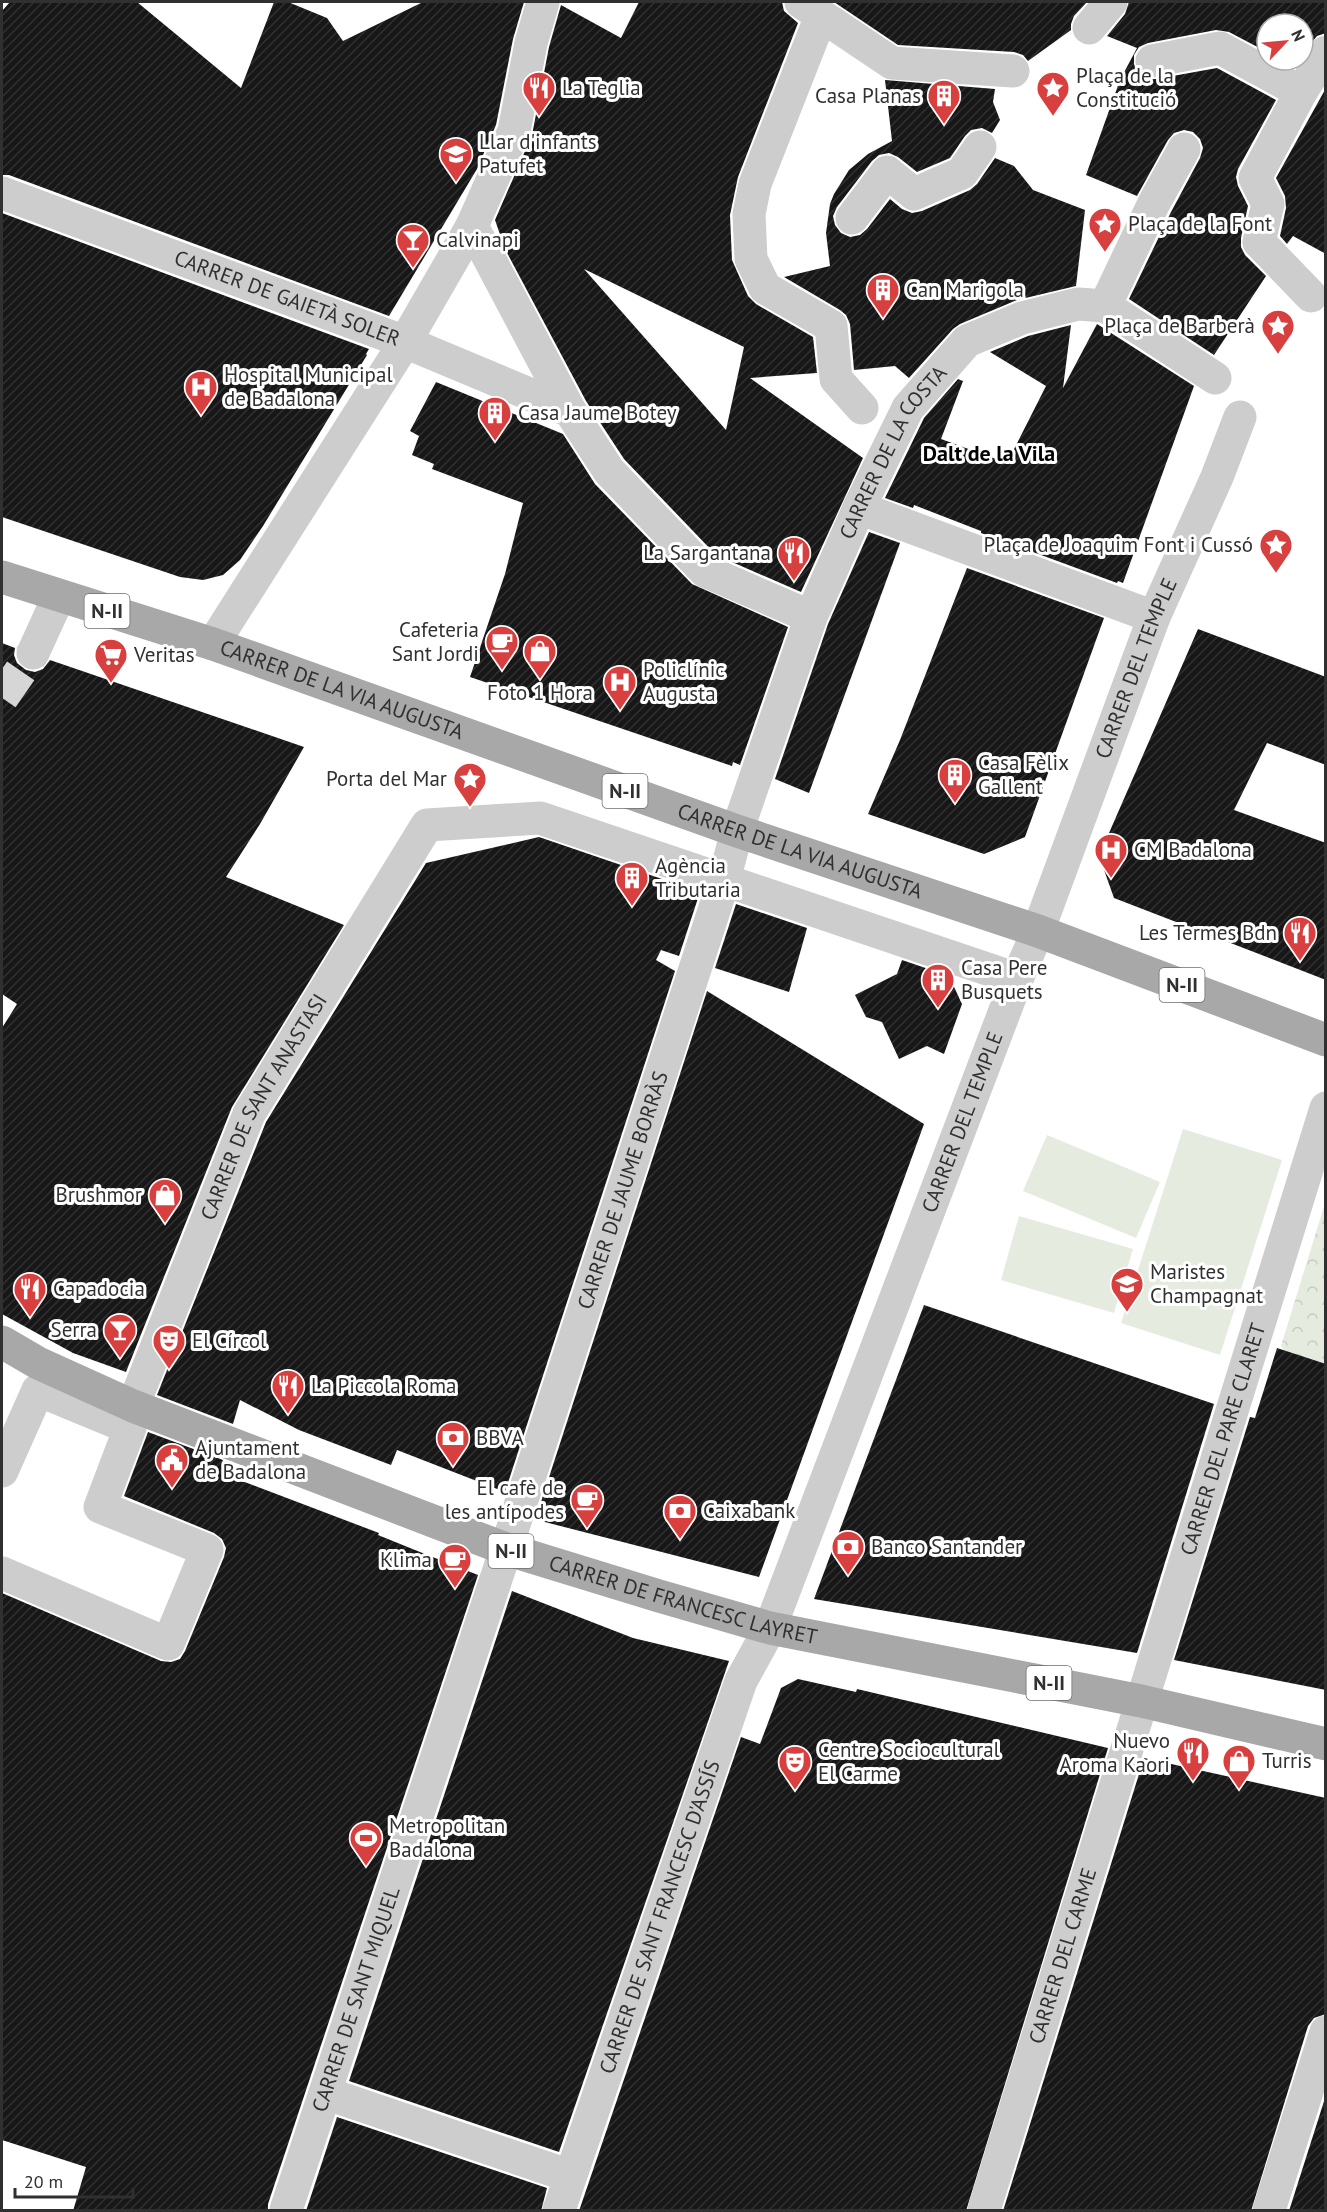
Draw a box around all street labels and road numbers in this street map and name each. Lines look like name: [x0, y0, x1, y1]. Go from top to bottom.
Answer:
street label: CARRER DE GAIETÀ SOLER: [171, 244, 404, 352]
street label: CARRER DE LA COSTA: [833, 359, 953, 543]
street label: CARRER DEL TEMPLE: [1089, 574, 1183, 762]
road number: N-II: [84, 594, 130, 628]
street label: CARRER DE LA VIA AUGUSTA: [216, 634, 468, 746]
road number: N-II: [602, 774, 648, 808]
street label: CARRER DE LA VIA AUGUSTA: [674, 797, 927, 905]
road number: N-II: [1160, 968, 1204, 1002]
street label: CARRER DE SANT ANASTASI: [194, 989, 333, 1224]
street label: CARRER DEL TEMPLE: [915, 1028, 1009, 1216]
street label: CARRER DE JAUME BORRÀS: [571, 1068, 674, 1313]
street label: CARRER DEL PARE CLARET: [1174, 1319, 1271, 1558]
road number: N-II: [488, 1534, 534, 1568]
street label: CARRER DE FRANCESC LAYRET: [546, 1549, 820, 1650]
road number: N-II: [1026, 1666, 1072, 1700]
street label: CARRER DE SANT FRANCESC D'ASSÍS: [593, 1756, 726, 2077]
street label: CARRER DEL CARME: [1022, 1865, 1102, 2047]
street label: CARRER DE SANT MIQUEL: [306, 1883, 406, 2115]

